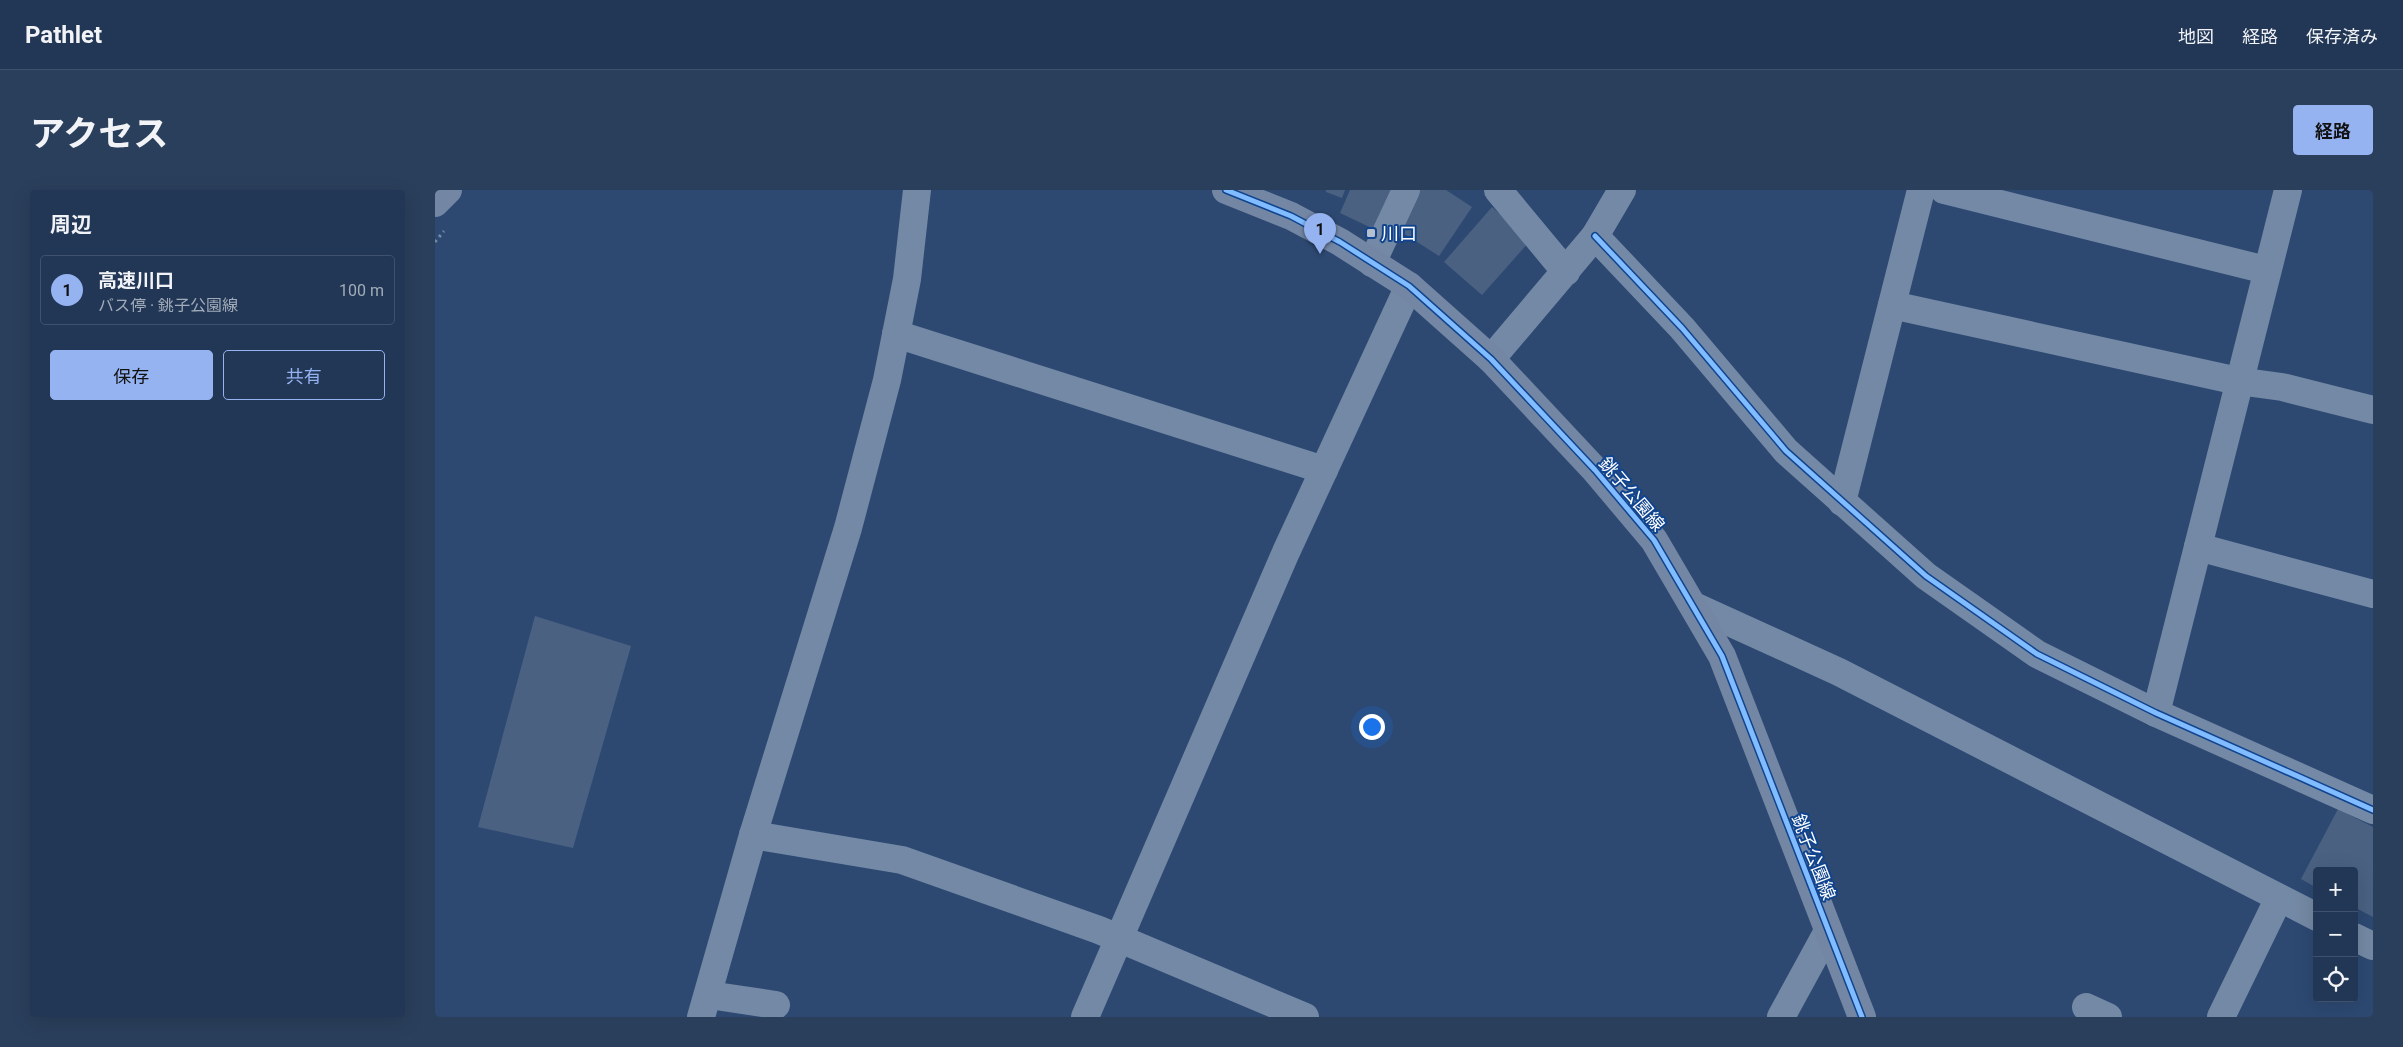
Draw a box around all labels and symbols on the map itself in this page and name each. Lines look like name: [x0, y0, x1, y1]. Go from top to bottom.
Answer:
pin: 1: [1304, 213, 1336, 254]
place label: 川口: [1381, 223, 1417, 244]
marker: 川口: [1365, 227, 1377, 239]
street label: 銚子公園線: [1595, 453, 1669, 535]
your location: [1359, 714, 1385, 740]
street label: 銚子公園線: [1788, 811, 1840, 903]

